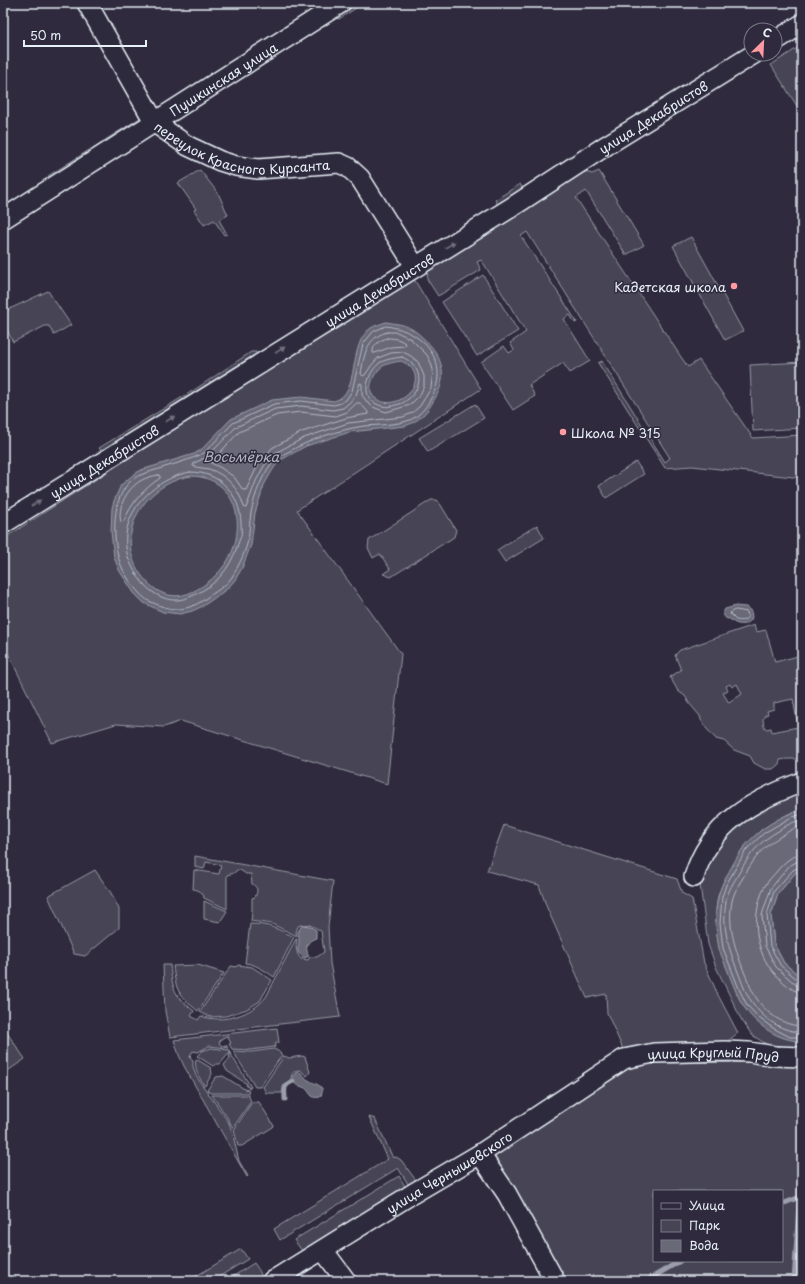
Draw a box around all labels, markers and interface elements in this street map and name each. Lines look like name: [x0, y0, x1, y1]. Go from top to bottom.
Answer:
scale bar: [24, 22, 146, 48]
north arrow: [743, 22, 783, 62]
text: С: [760, 23, 775, 42]
text: 50 m: [30, 26, 61, 44]
street label: Пушкинская улица: [165, 36, 281, 120]
street label: улица Декабристов: [594, 76, 711, 158]
street label: переулок Красного Курсанта: [151, 116, 330, 178]
one-way arrow: [444, 241, 456, 248]
street label: улица Декабристов: [321, 249, 437, 331]
place label: Кадетская школа: [614, 277, 727, 296]
marker: Кадетская школа: [729, 281, 739, 291]
one-way arrow: [275, 346, 285, 354]
one-way arrow: [164, 416, 176, 423]
street label: улица Декабристов: [46, 420, 162, 502]
place label: Школа № 315: [571, 423, 661, 442]
marker: Школа № 315: [558, 427, 568, 437]
water label: Восьмёрка: [203, 446, 280, 467]
one-way arrow: [30, 499, 42, 506]
street label: улица Круглый Пруд: [645, 1041, 779, 1066]
street label: улица Чернышевского: [382, 1126, 516, 1217]
legend: [653, 1190, 783, 1262]
text: Улица: [689, 1196, 725, 1214]
text: Парк: [689, 1216, 721, 1234]
text: Вода: [689, 1236, 719, 1254]

